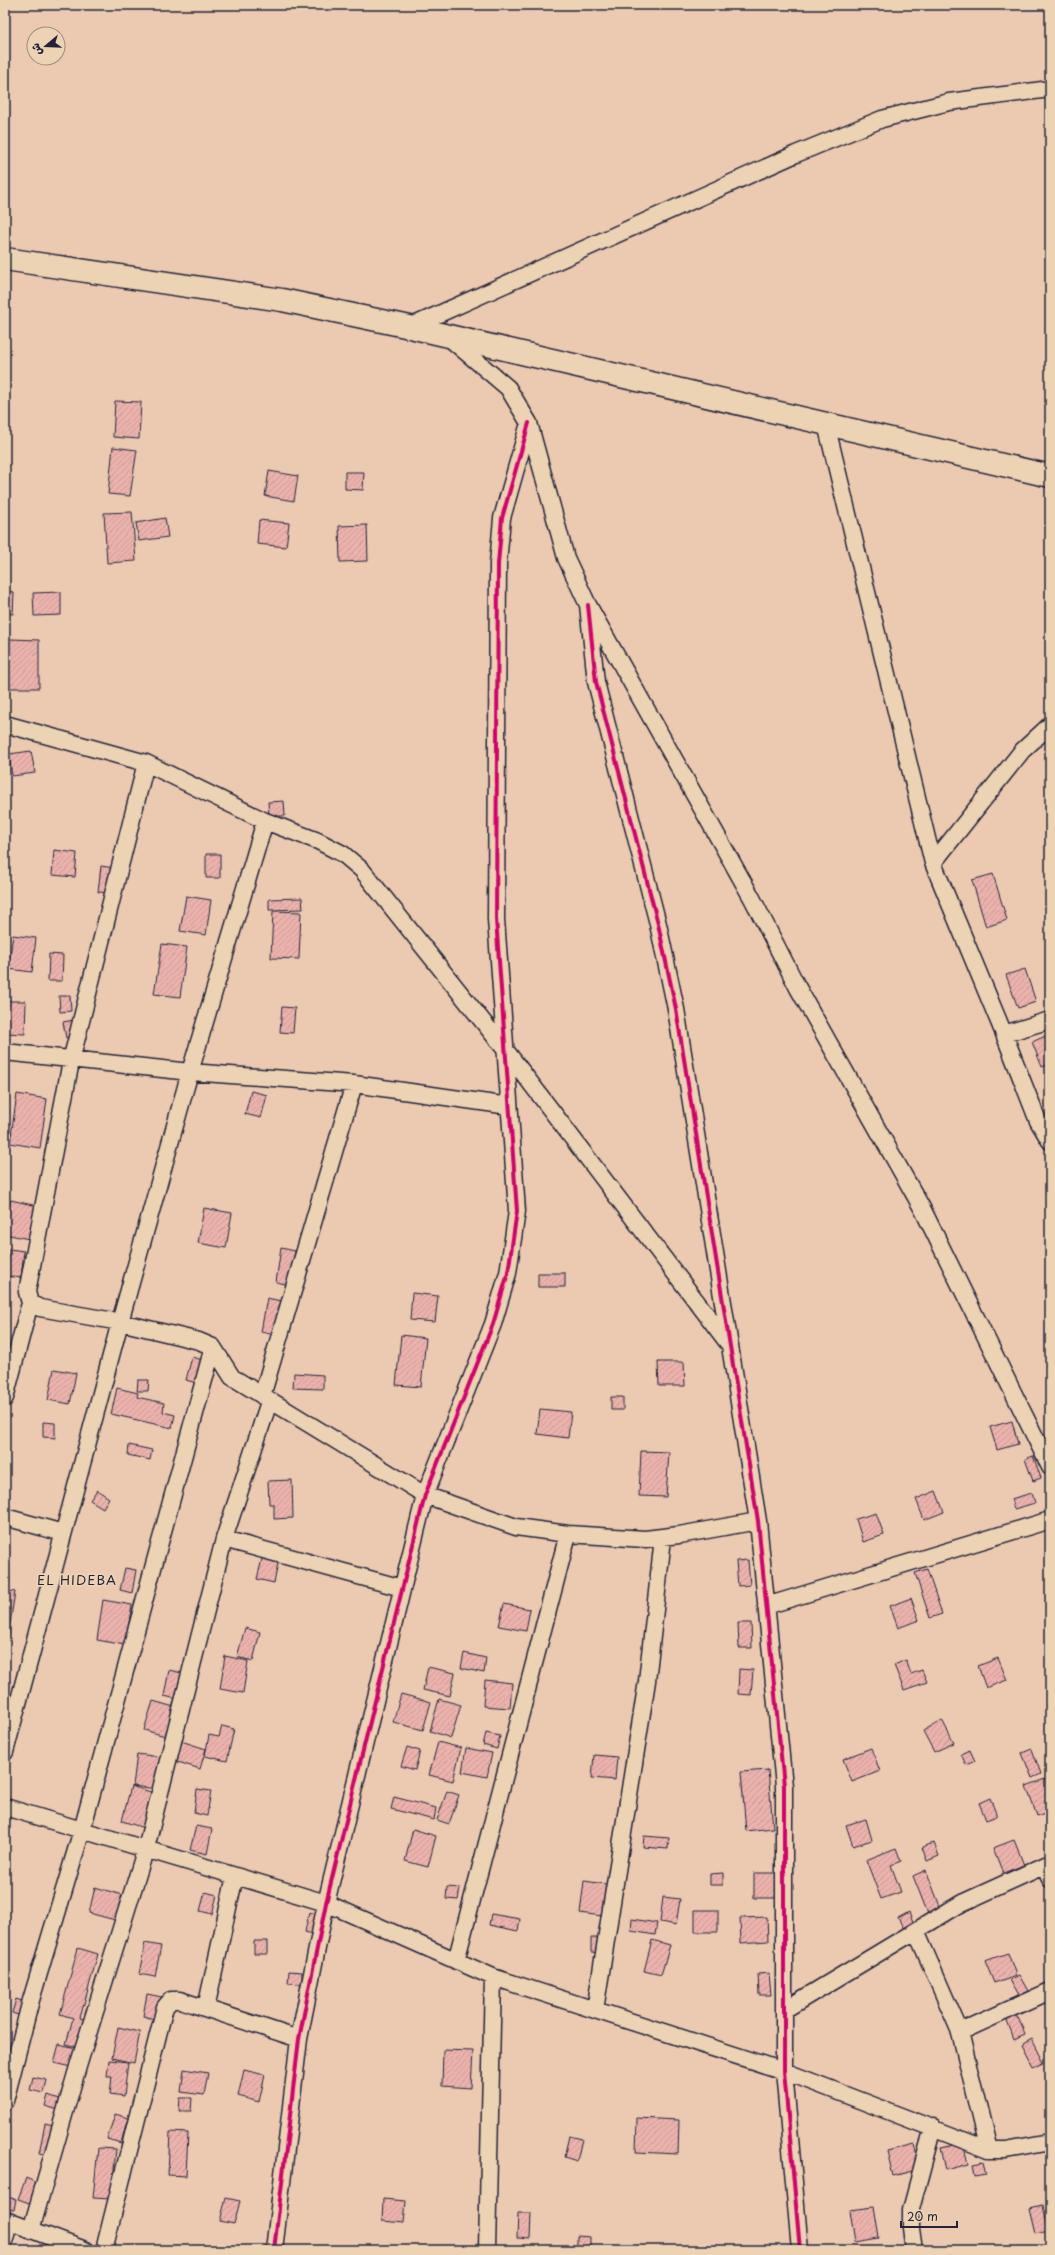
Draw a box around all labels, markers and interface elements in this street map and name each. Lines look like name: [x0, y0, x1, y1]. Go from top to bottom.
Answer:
north arrow: [26, 26, 66, 66]
text: ش: [26, 41, 46, 58]
district label: EL HIDEBA: [37, 1570, 117, 1589]
scale bar: [901, 2203, 957, 2229]
text: 20 m: [907, 2207, 938, 2225]

